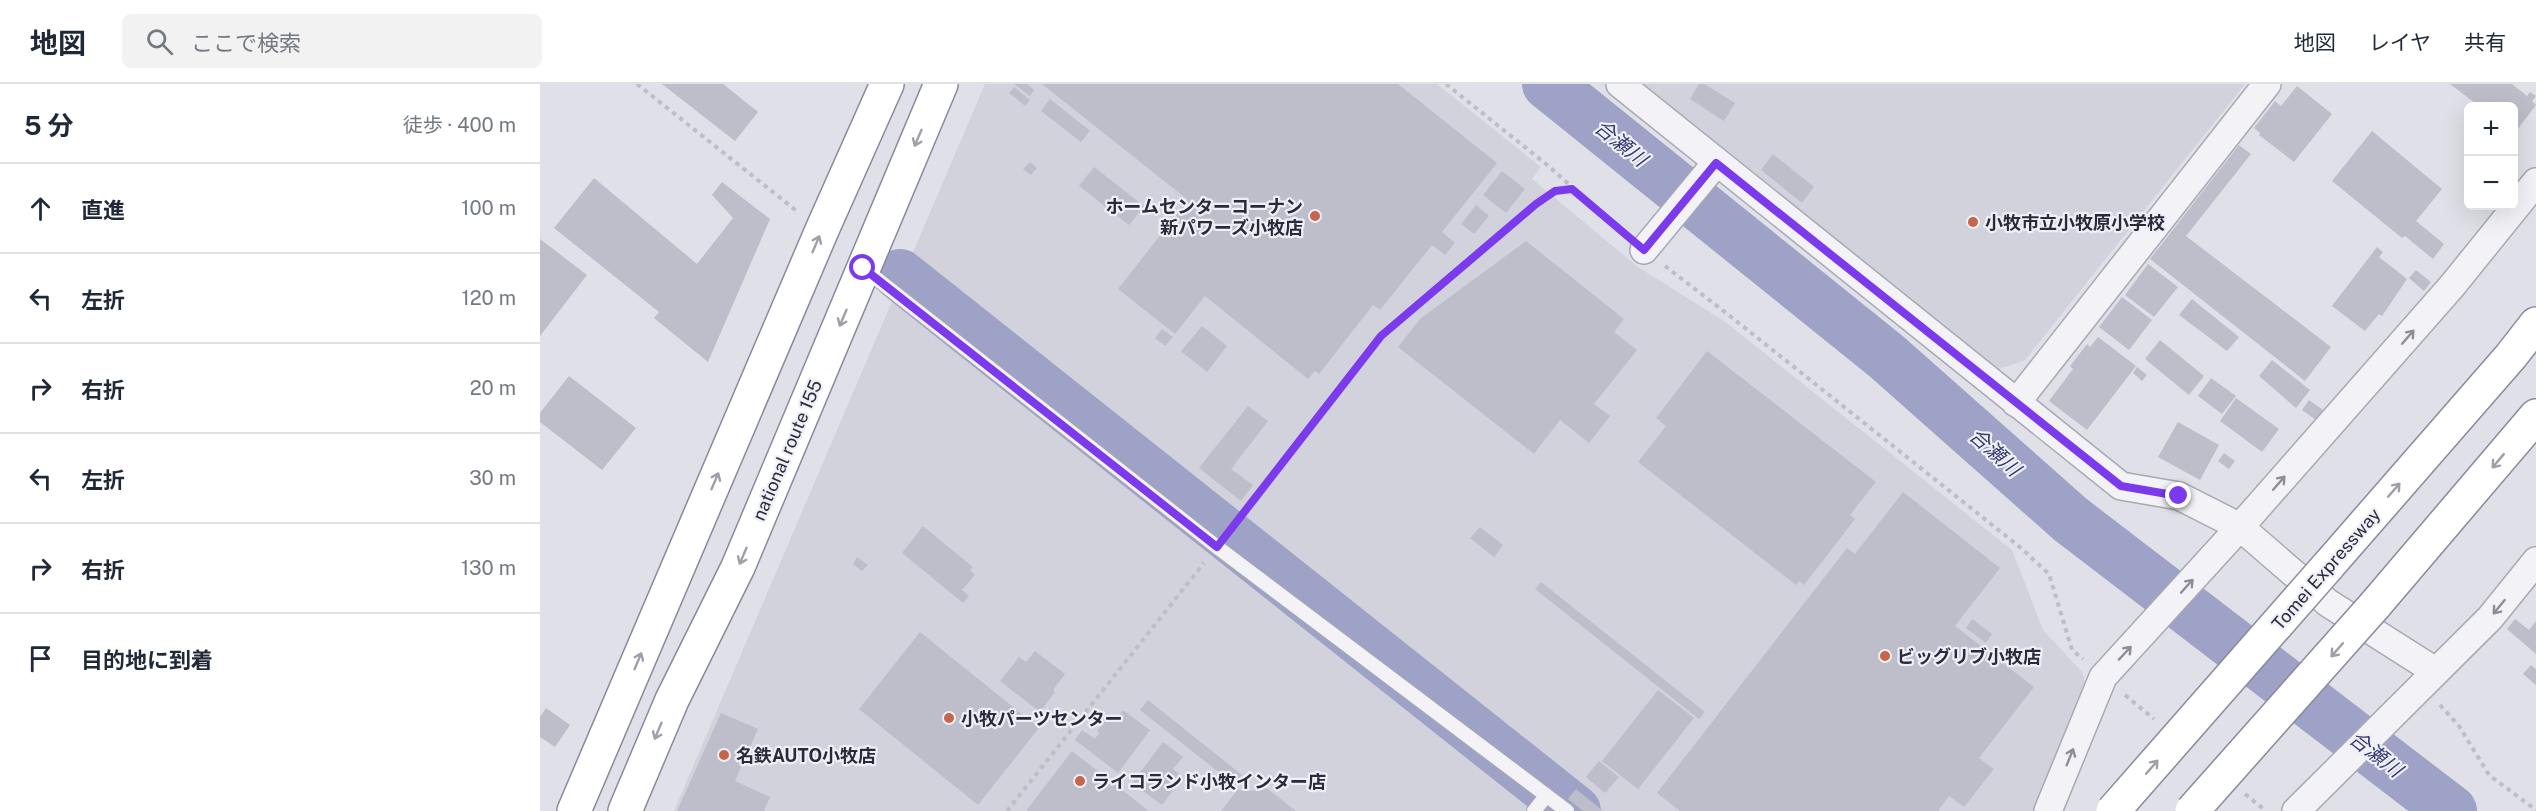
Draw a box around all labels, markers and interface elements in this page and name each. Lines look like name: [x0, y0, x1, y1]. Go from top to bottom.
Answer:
search box: [122, 14, 542, 68]
icon: search: [143, 25, 176, 58]
text: 地図: [30, 26, 86, 59]
text: ここで検索: [191, 30, 301, 56]
text: 地図: [2294, 30, 2336, 55]
text: レイヤ: [2369, 30, 2431, 55]
text: 共有: [2464, 30, 2506, 55]
map controls: [2464, 102, 2518, 210]
button: +: [2464, 102, 2518, 156]
text: 5 分: [24, 110, 73, 141]
text: 徒歩 · 400 m: [403, 113, 516, 137]
water label: 合瀬川: [1590, 115, 1653, 172]
one-way arrow: [912, 128, 923, 147]
button: −: [2464, 156, 2518, 210]
icon: ahead: [24, 192, 57, 225]
text: 100 m: [461, 196, 516, 220]
place label: ホームセンターコーナン 新パワーズ小牧店: [1106, 196, 1303, 238]
text: 直進: [81, 197, 125, 223]
marker: ホームセンターコーナン 新パワーズ小牧店: [1308, 209, 1322, 223]
place label: 小牧市立小牧原小学校: [1985, 212, 2165, 233]
marker: 小牧市立小牧原小学校: [1966, 215, 1980, 229]
one-way arrow: [811, 235, 822, 253]
route start: [849, 254, 875, 280]
icon: left: [24, 282, 57, 315]
text: 120 m: [462, 286, 516, 310]
text: 左折: [81, 287, 125, 313]
one-way arrow: [836, 308, 848, 326]
one-way arrow: [2401, 330, 2415, 345]
icon: right: [24, 372, 57, 405]
text: 20 m: [470, 376, 516, 400]
street label: national route 155: [748, 376, 826, 524]
text: 右折: [81, 377, 125, 403]
water label: 合瀬川: [1965, 423, 2027, 482]
one-way arrow: [2491, 453, 2505, 468]
icon: left: [24, 462, 57, 495]
text: 30 m: [469, 466, 516, 490]
text: 左折: [81, 467, 125, 493]
one-way arrow: [710, 473, 721, 491]
one-way arrow: [2272, 476, 2286, 491]
route end: [2165, 482, 2191, 508]
one-way arrow: [2387, 483, 2401, 498]
street label: Tomei Expressway: [2267, 504, 2385, 634]
one-way arrow: [737, 546, 748, 564]
icon: right: [24, 552, 57, 585]
text: 130 m: [461, 556, 516, 580]
text: 右折: [81, 557, 125, 583]
one-way arrow: [2180, 579, 2194, 594]
one-way arrow: [2493, 598, 2506, 614]
icon: arrive: [24, 642, 57, 675]
one-way arrow: [2330, 642, 2344, 657]
place label: ビッグリブ小牧店: [1897, 646, 2041, 667]
one-way arrow: [2118, 646, 2132, 661]
text: 目的地に到着: [81, 647, 213, 673]
marker: ビッグリブ小牧店: [1878, 649, 1892, 663]
one-way arrow: [633, 652, 645, 670]
place label: 小牧パーツセンター: [961, 708, 1123, 729]
marker: 小牧パーツセンター: [942, 711, 956, 725]
one-way arrow: [652, 722, 664, 740]
water label: 合瀬川: [2345, 726, 2409, 783]
place label: 名鉄AUTO小牧店: [736, 745, 876, 766]
marker: 名鉄AUTO小牧店: [717, 748, 731, 762]
one-way arrow: [2065, 748, 2076, 767]
one-way arrow: [2145, 760, 2159, 775]
place label: ライコランド小牧インター店: [1092, 771, 1326, 792]
marker: ライコランド小牧インター店: [1073, 774, 1087, 788]

